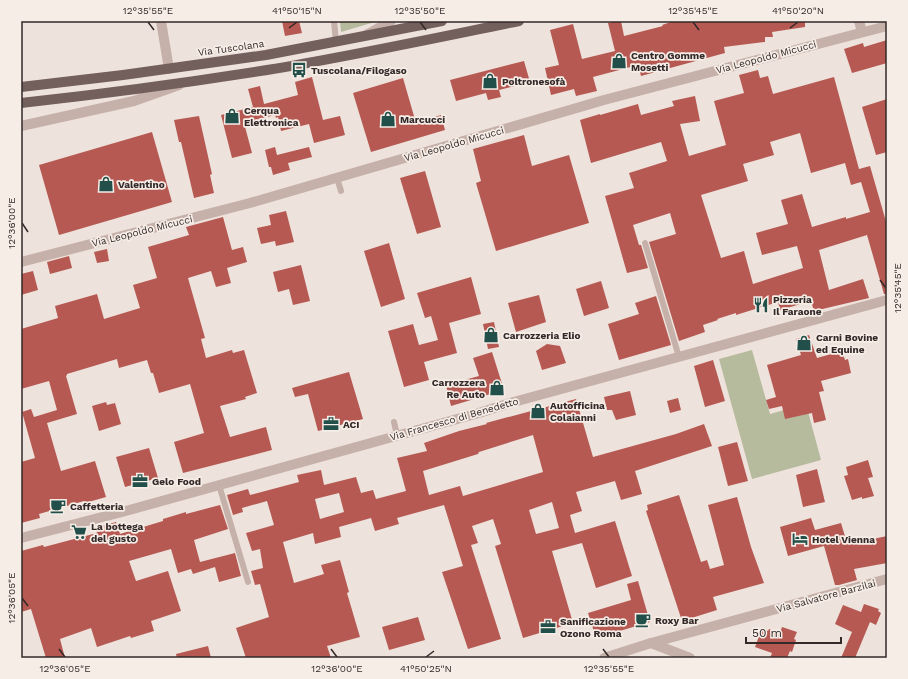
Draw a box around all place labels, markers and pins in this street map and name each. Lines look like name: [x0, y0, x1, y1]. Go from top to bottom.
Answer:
place label: Centro Gomme Mosetti: [631, 50, 705, 73]
shop icon: Centro Gomme Mosetti: [610, 52, 628, 70]
bus stop icon: Tuscolana/Filogaso: [290, 61, 308, 79]
place label: Tuscolana/Filogaso: [311, 65, 407, 76]
shop icon: Poltronesofà: [481, 72, 499, 90]
place label: Poltronesofà: [502, 76, 565, 87]
place label: Cerqua Elettronica: [244, 105, 299, 128]
shop icon: Cerqua Elettronica: [223, 107, 241, 125]
shop icon: Marcucci: [379, 110, 397, 128]
place label: Marcucci: [400, 114, 445, 125]
shop icon: Valentino: [97, 175, 115, 193]
place label: Valentino: [118, 179, 165, 190]
place label: Pizzeria Il Faraone: [773, 294, 822, 317]
restaurant icon: Pizzeria Il Faraone: [752, 296, 770, 314]
shop icon: Carrozzeria Elio: [482, 326, 500, 344]
place label: Carrozzeria Elio: [503, 330, 580, 341]
place label: Carni Bovine ed Equine: [816, 332, 878, 355]
shop icon: Carni Bovine ed Equine: [795, 334, 813, 352]
place label: Carrozzera Re Auto: [432, 377, 485, 400]
shop icon: Carrozzera Re Auto: [488, 379, 506, 397]
place label: Autofficina Colaianni: [550, 400, 605, 423]
shop icon: Autofficina Colaianni: [529, 402, 547, 420]
office icon: ACI: [322, 415, 340, 433]
place label: ACI: [343, 419, 360, 430]
office icon: Gelo Food: [131, 472, 149, 490]
place label: Gelo Food: [152, 476, 201, 487]
cafe icon: Caffetteria: [49, 497, 67, 515]
place label: Caffetteria: [70, 501, 124, 512]
place label: La bottega del gusto: [91, 521, 144, 544]
supermarket icon: La bottega del gusto: [70, 523, 88, 541]
hotel icon: Hotel Vienna: [791, 530, 809, 548]
place label: Hotel Vienna: [812, 534, 875, 545]
cafe icon: Roxy Bar: [634, 611, 652, 629]
place label: Roxy Bar: [655, 615, 699, 626]
place label: Sanificazione Ozono Roma: [560, 616, 626, 639]
office icon: Sanificazione Ozono Roma: [539, 618, 557, 636]

